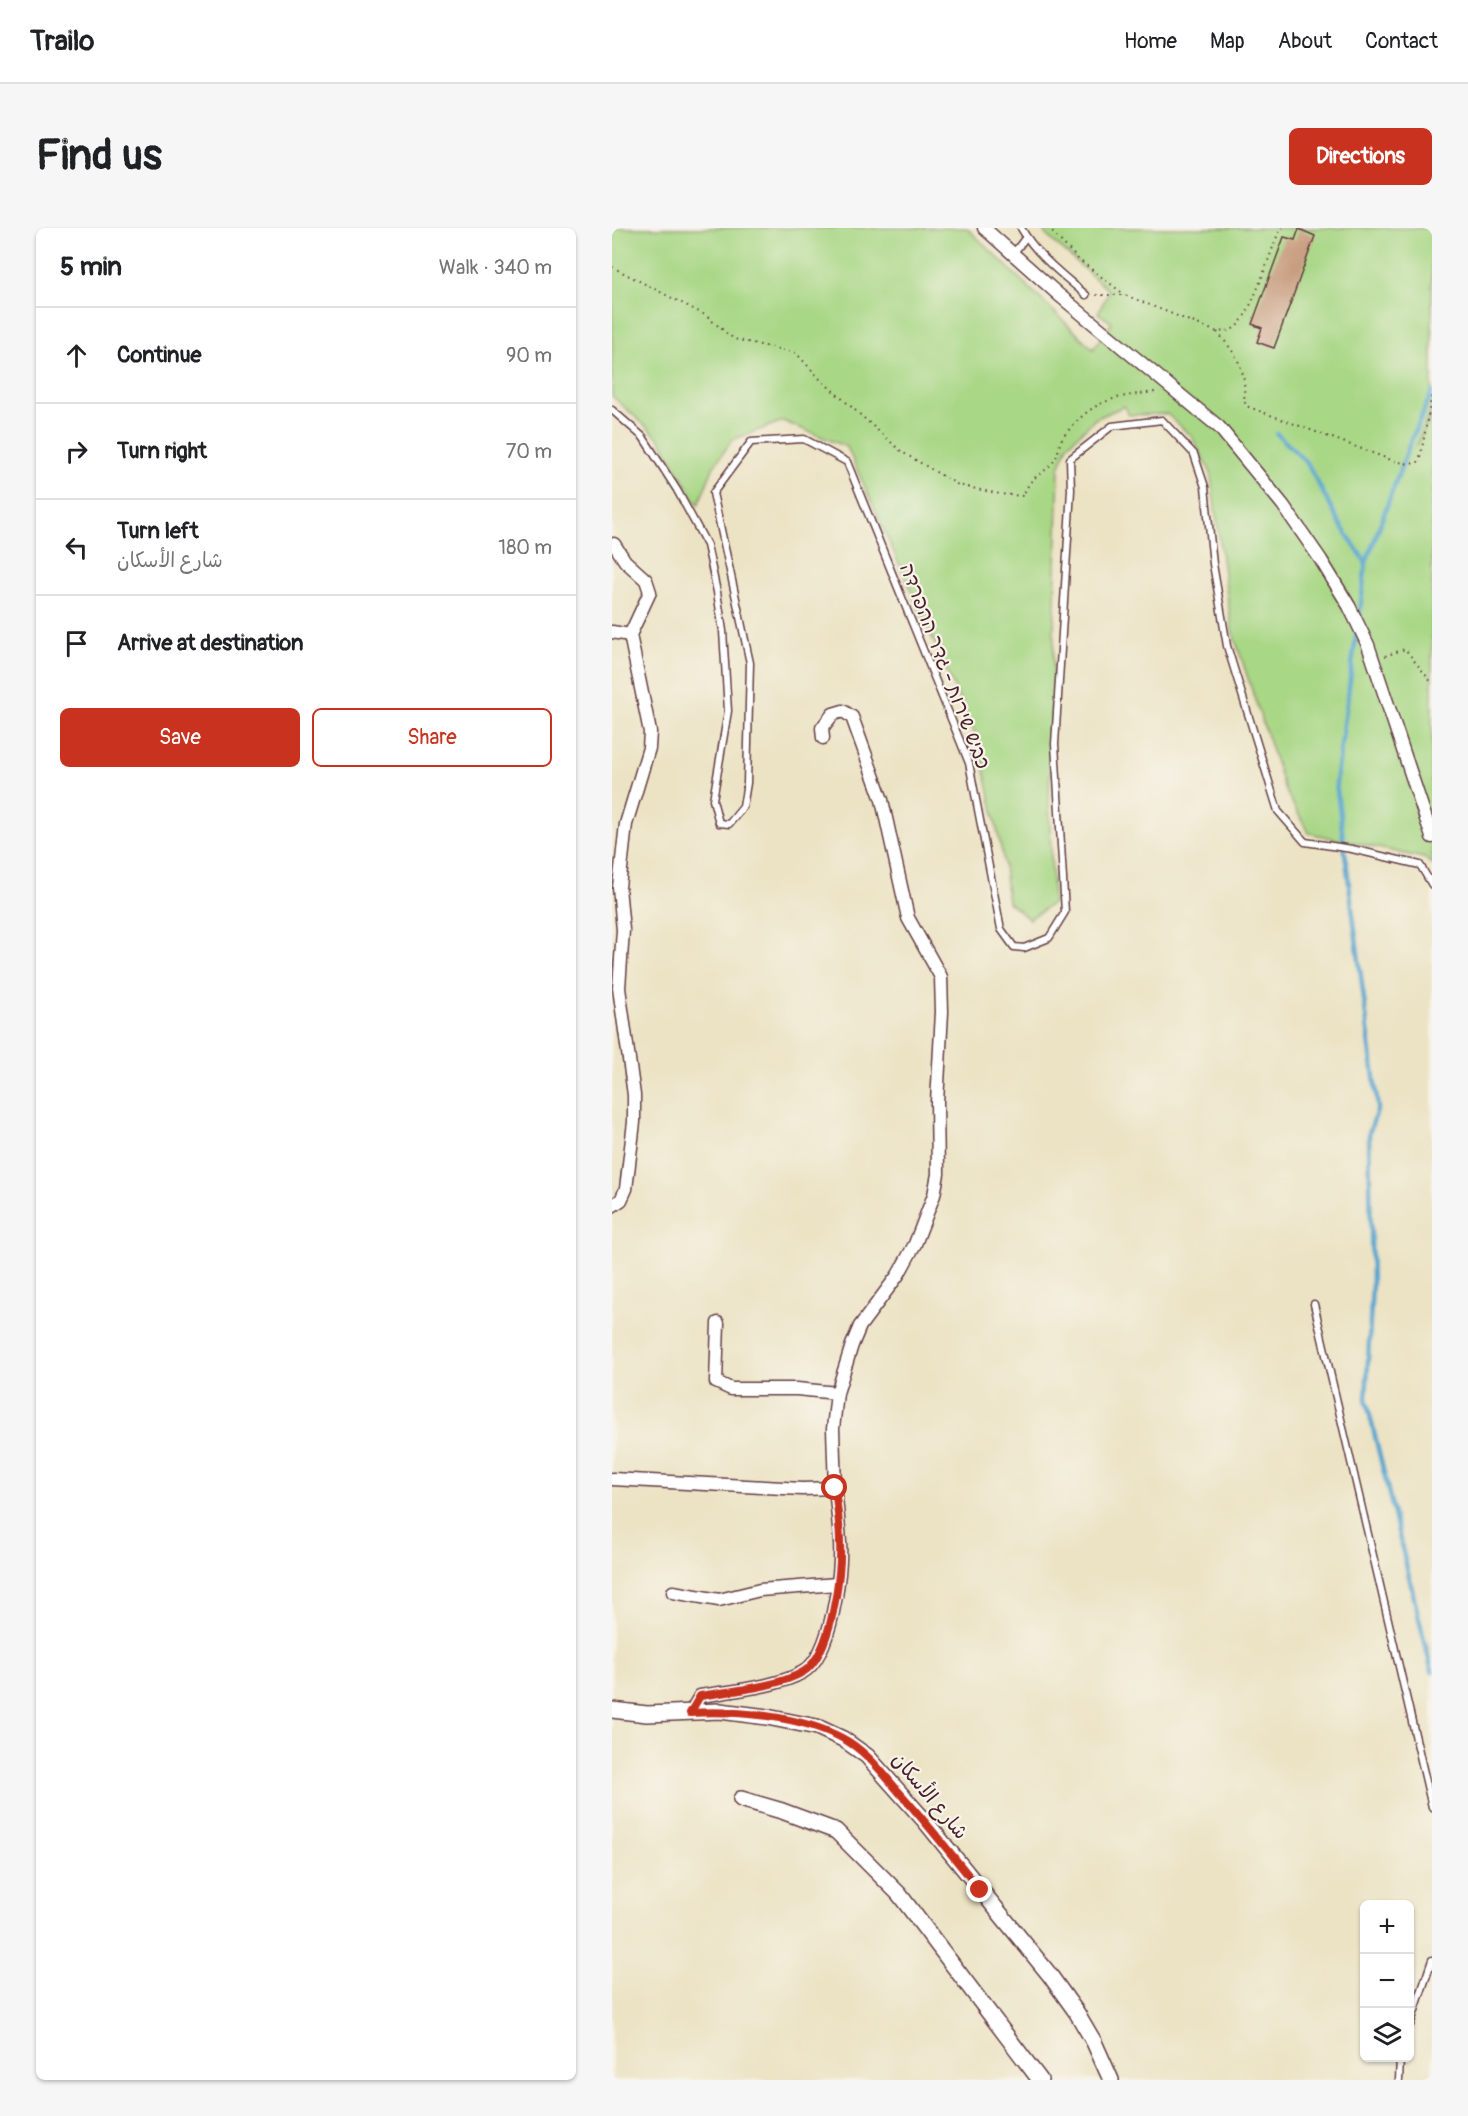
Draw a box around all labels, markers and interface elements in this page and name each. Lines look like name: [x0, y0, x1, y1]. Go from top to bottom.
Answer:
text: Trailo: [30, 24, 94, 59]
text: Home: [1124, 28, 1177, 55]
text: Map: [1210, 28, 1245, 55]
text: About: [1278, 28, 1332, 55]
text: Contact: [1365, 28, 1438, 55]
button: Directions: [1289, 128, 1432, 185]
text: Find us: [36, 130, 162, 182]
text: 5 min: [60, 251, 122, 283]
text: Walk · 340 m: [439, 255, 552, 280]
icon: ahead: [60, 339, 93, 372]
text: Continue: [117, 341, 201, 369]
text: 90 m: [506, 343, 552, 368]
icon: right: [60, 435, 93, 468]
text: Turn right: [117, 437, 207, 465]
text: 70 m: [506, 439, 552, 464]
text: Turn left: [117, 517, 199, 545]
icon: left: [60, 531, 93, 564]
text: 180 m: [498, 535, 552, 560]
text: شارع الأسكان: [117, 548, 223, 573]
street label: כביש שירות - גדר ההפרדה: [894, 560, 996, 772]
icon: arrive: [60, 627, 93, 660]
text: Arrive at destination: [117, 629, 303, 657]
button: Save: [60, 708, 300, 767]
button: Share: [312, 708, 552, 767]
route start: [821, 1474, 847, 1500]
street label: شارع الأسكان: [886, 1747, 974, 1845]
route end: [966, 1876, 992, 1902]
map controls: [1360, 1900, 1414, 2062]
button: +: [1360, 1900, 1414, 1954]
button: −: [1360, 1954, 1414, 2008]
button: layers: [1360, 2008, 1414, 2062]

